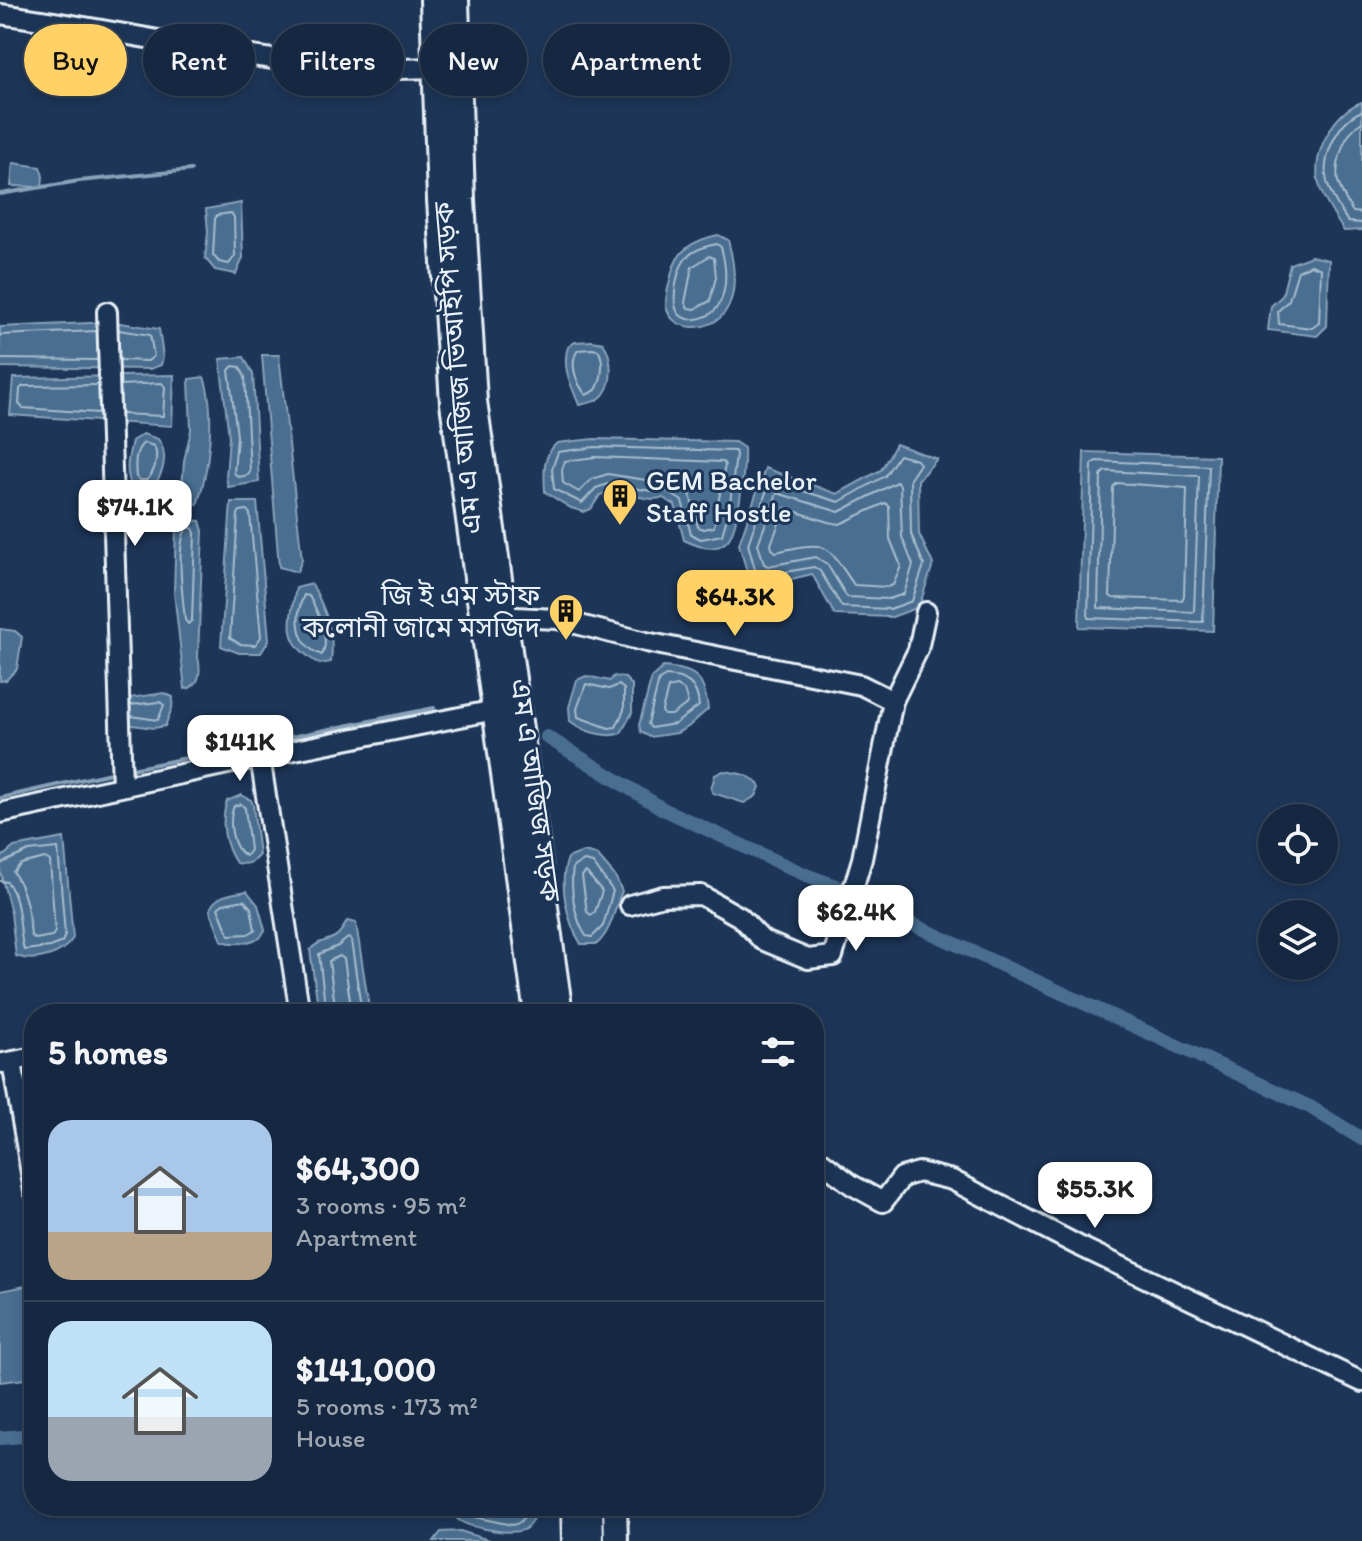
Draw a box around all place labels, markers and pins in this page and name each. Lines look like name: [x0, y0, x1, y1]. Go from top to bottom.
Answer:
place label: GEM Bachelor Staff Hostle: [646, 463, 817, 529]
building icon: GEM Bachelor Staff Hostle: [601, 477, 639, 527]
pin: $74.1K: [70, 480, 200, 548]
pin: $64.3K: [670, 570, 800, 638]
place label: জি ই এম স্টাফ কলোনী জামে মসজিদ: [301, 578, 541, 644]
building icon: জি ই এম স্টাফ কলোনী জামে মসজিদ: [547, 592, 585, 642]
pin: $141K: [184, 715, 296, 783]
pin: $62.4K: [791, 885, 921, 953]
pin: $55.3K: [1030, 1162, 1160, 1230]

